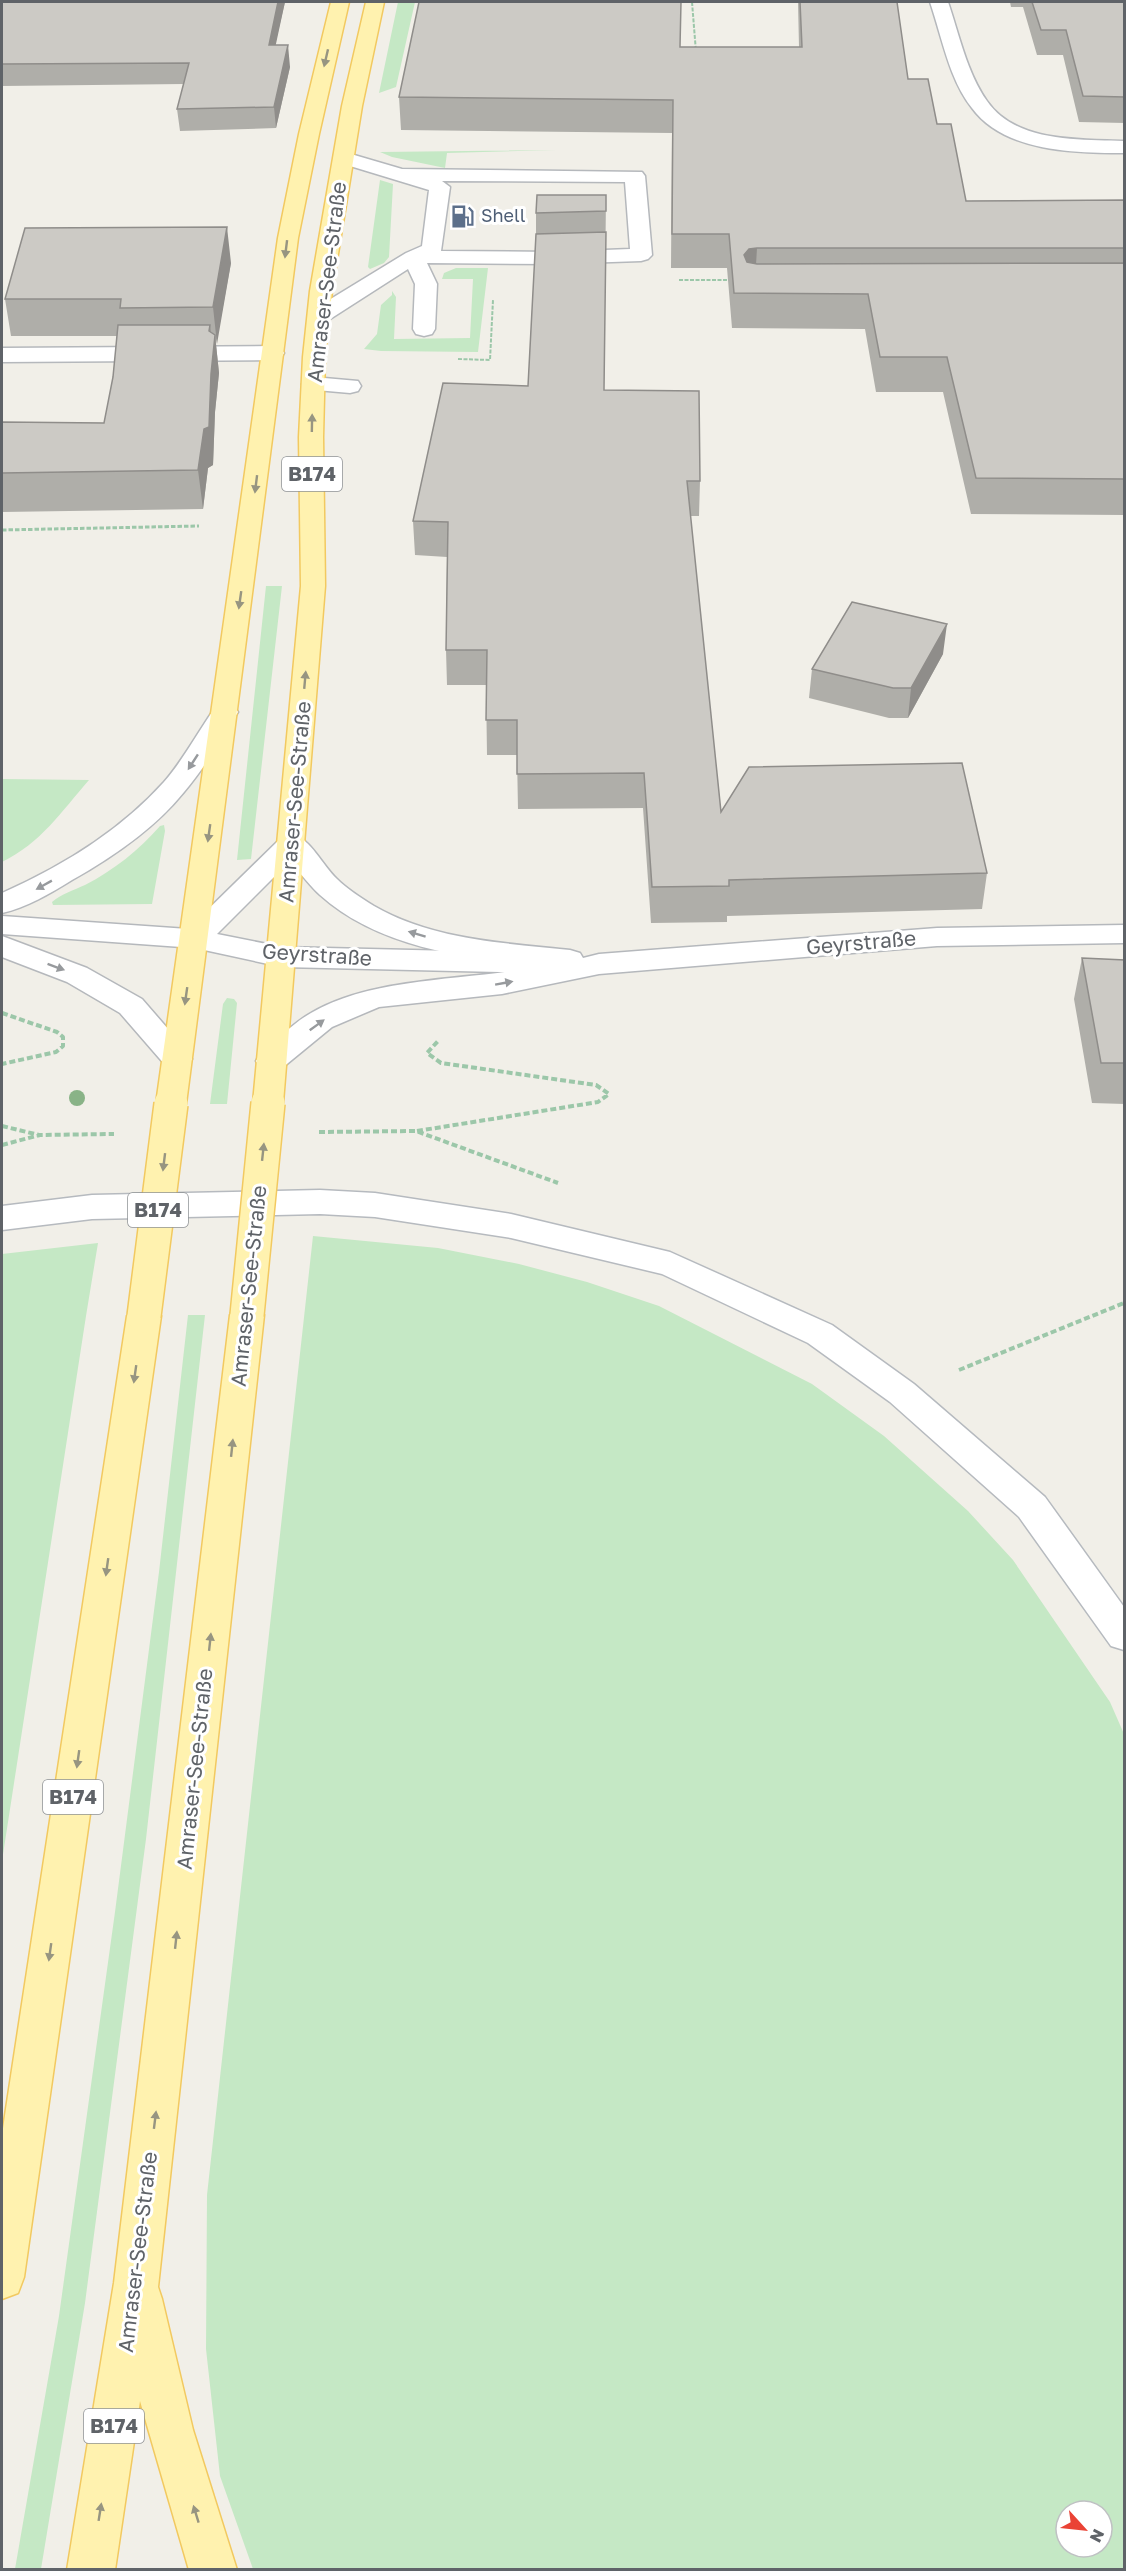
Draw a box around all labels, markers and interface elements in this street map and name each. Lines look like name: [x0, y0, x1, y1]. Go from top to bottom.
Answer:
one-way arrow: [321, 49, 331, 68]
street label: Amraser-See-Straße: [301, 180, 351, 384]
fuel station icon: Shell: [450, 203, 476, 229]
place label: Shell: [481, 204, 526, 226]
one-way arrow: [282, 240, 291, 259]
one-way arrow: [307, 413, 316, 432]
road number: B174: [282, 457, 342, 491]
one-way arrow: [251, 475, 260, 494]
one-way arrow: [235, 591, 244, 610]
one-way arrow: [300, 671, 310, 690]
street label: Amraser-See-Straße: [272, 700, 316, 904]
one-way arrow: [188, 754, 199, 770]
one-way arrow: [204, 823, 213, 842]
one-way arrow: [36, 879, 52, 890]
street label: Geyrstraße: [805, 924, 917, 960]
one-way arrow: [408, 929, 426, 939]
street label: Geyrstraße: [261, 937, 373, 971]
one-way arrow: [47, 963, 65, 972]
one-way arrow: [495, 978, 514, 987]
one-way arrow: [182, 987, 191, 1006]
one-way arrow: [308, 1019, 324, 1031]
one-way arrow: [258, 1143, 268, 1162]
one-way arrow: [159, 1153, 168, 1172]
street label: Amraser-See-Straße: [225, 1184, 271, 1388]
road number: B174: [128, 1193, 188, 1227]
one-way arrow: [131, 1364, 140, 1383]
one-way arrow: [227, 1439, 237, 1458]
one-way arrow: [102, 1557, 111, 1576]
one-way arrow: [205, 1632, 215, 1651]
street label: Amraser-See-Straße: [171, 1667, 217, 1871]
one-way arrow: [74, 1750, 83, 1769]
road number: B174: [43, 1780, 103, 1814]
one-way arrow: [171, 1930, 181, 1949]
one-way arrow: [45, 1943, 54, 1962]
one-way arrow: [150, 2111, 160, 2130]
street label: Amraser-See-Straße: [112, 2150, 162, 2354]
road number: B174: [84, 2409, 144, 2443]
north arrow: [1054, 2499, 1114, 2559]
one-way arrow: [96, 2502, 105, 2521]
one-way arrow: [191, 2505, 200, 2523]
text: N: [1086, 2526, 1109, 2546]

